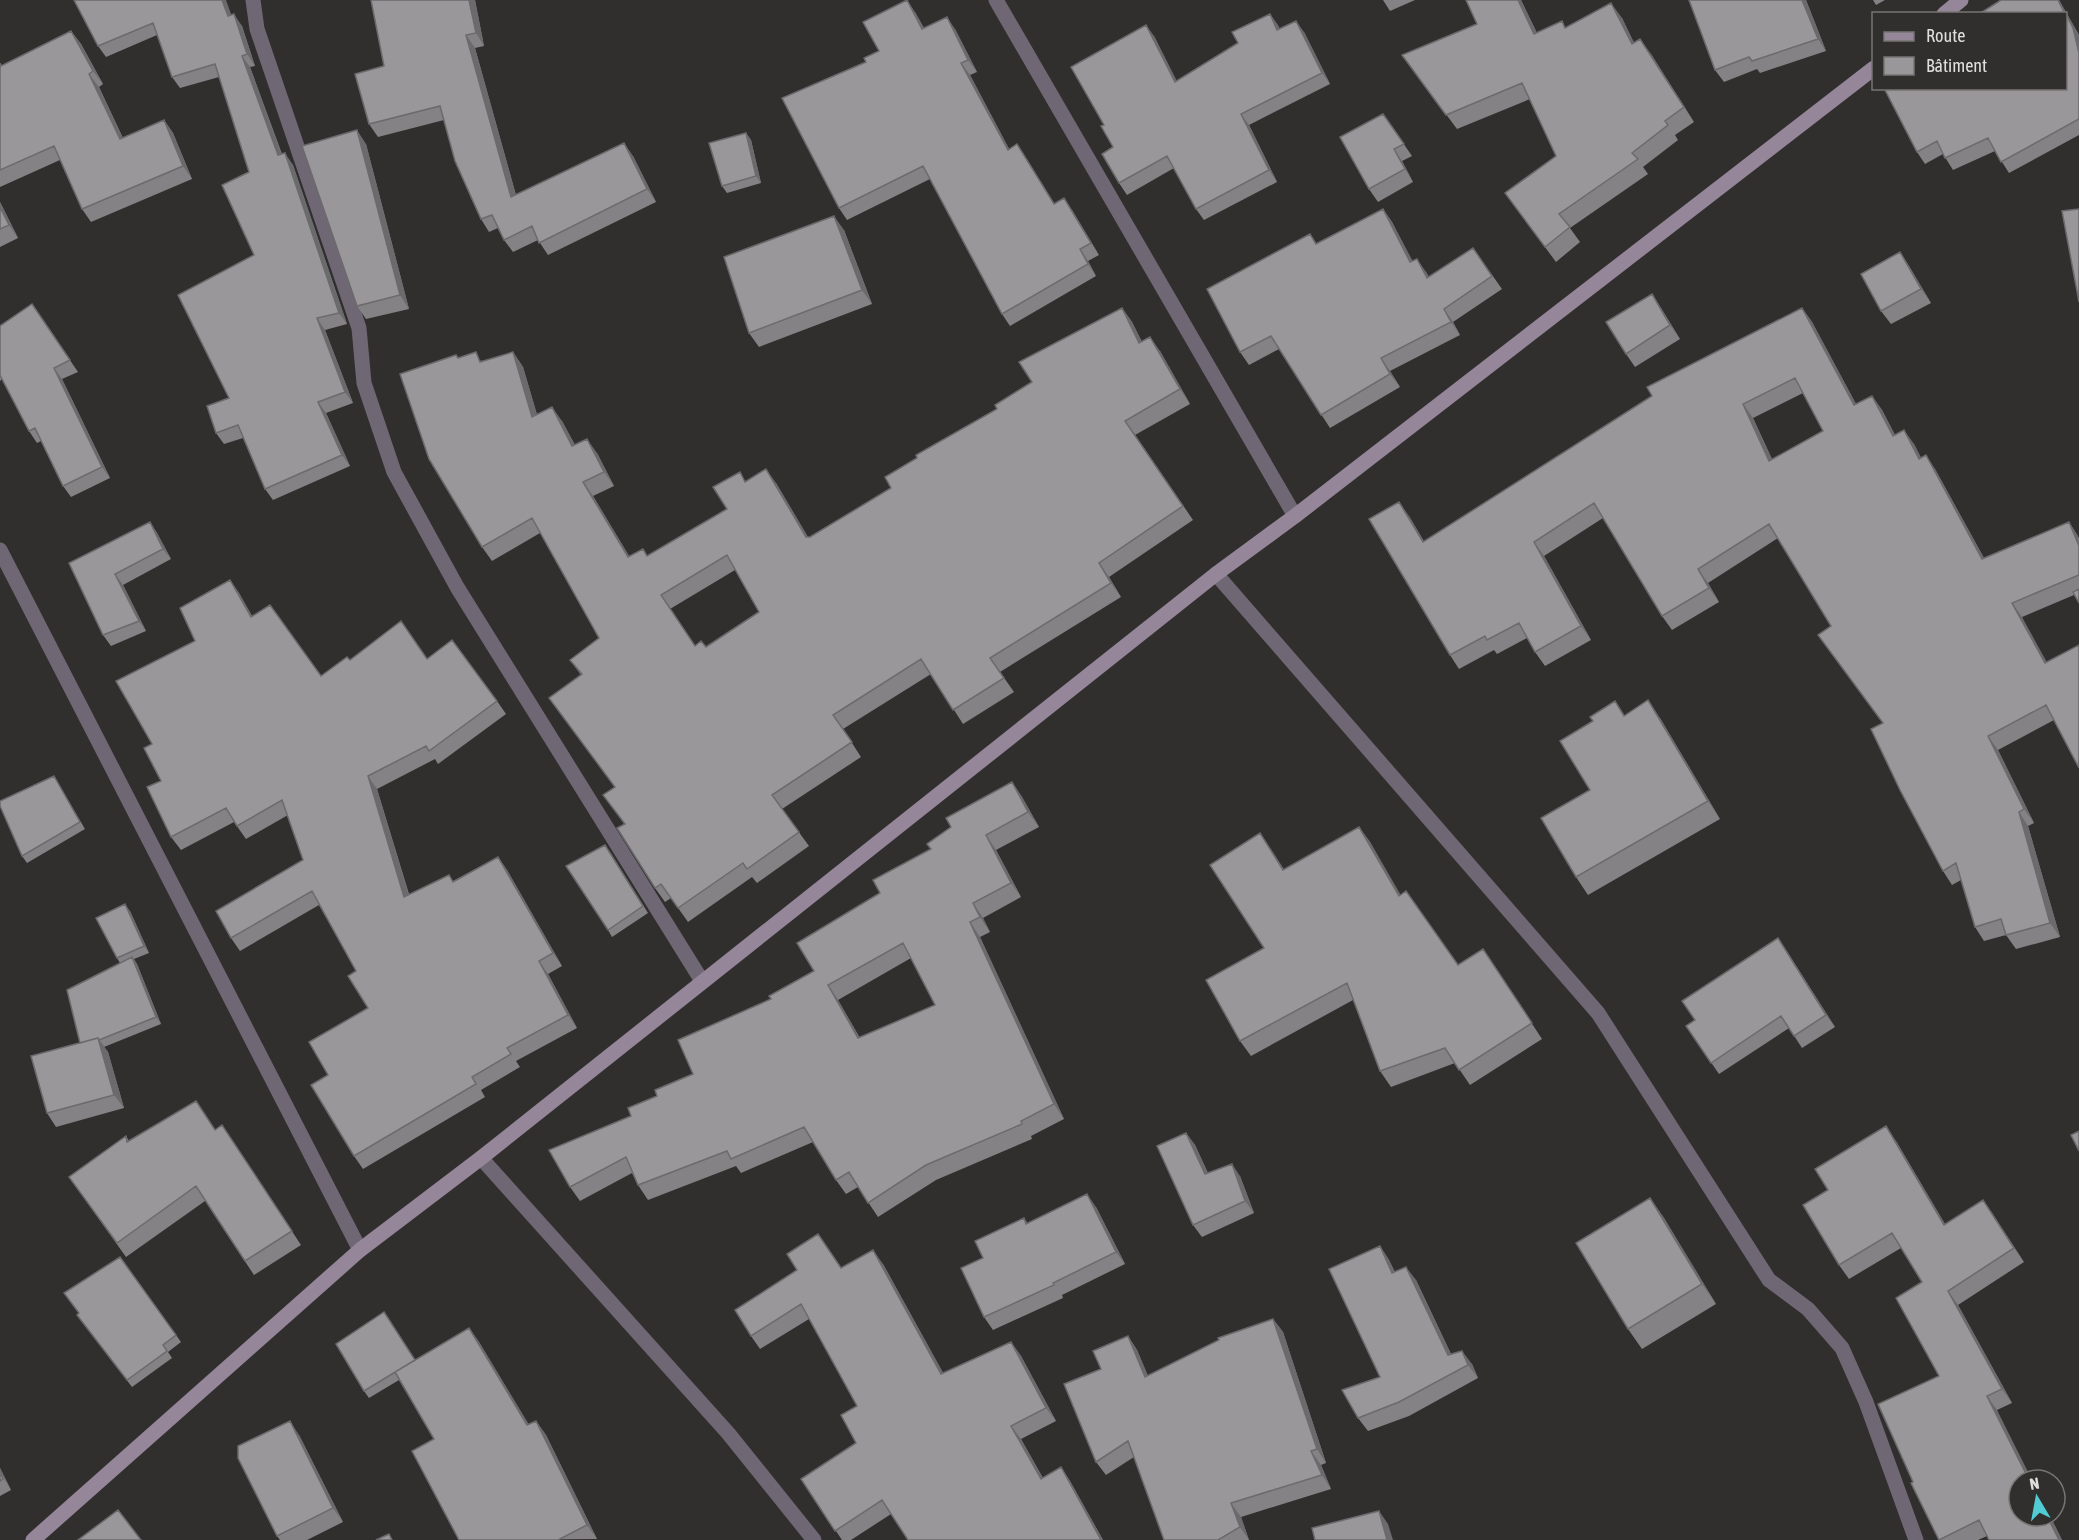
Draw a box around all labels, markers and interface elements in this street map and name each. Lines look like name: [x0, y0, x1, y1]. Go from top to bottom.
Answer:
legend: [1872, 12, 2067, 90]
text: Route: [1926, 25, 1965, 46]
text: Bâtiment: [1926, 55, 1987, 76]
north arrow: [2007, 1468, 2067, 1528]
text: N: [2028, 1474, 2041, 1493]

